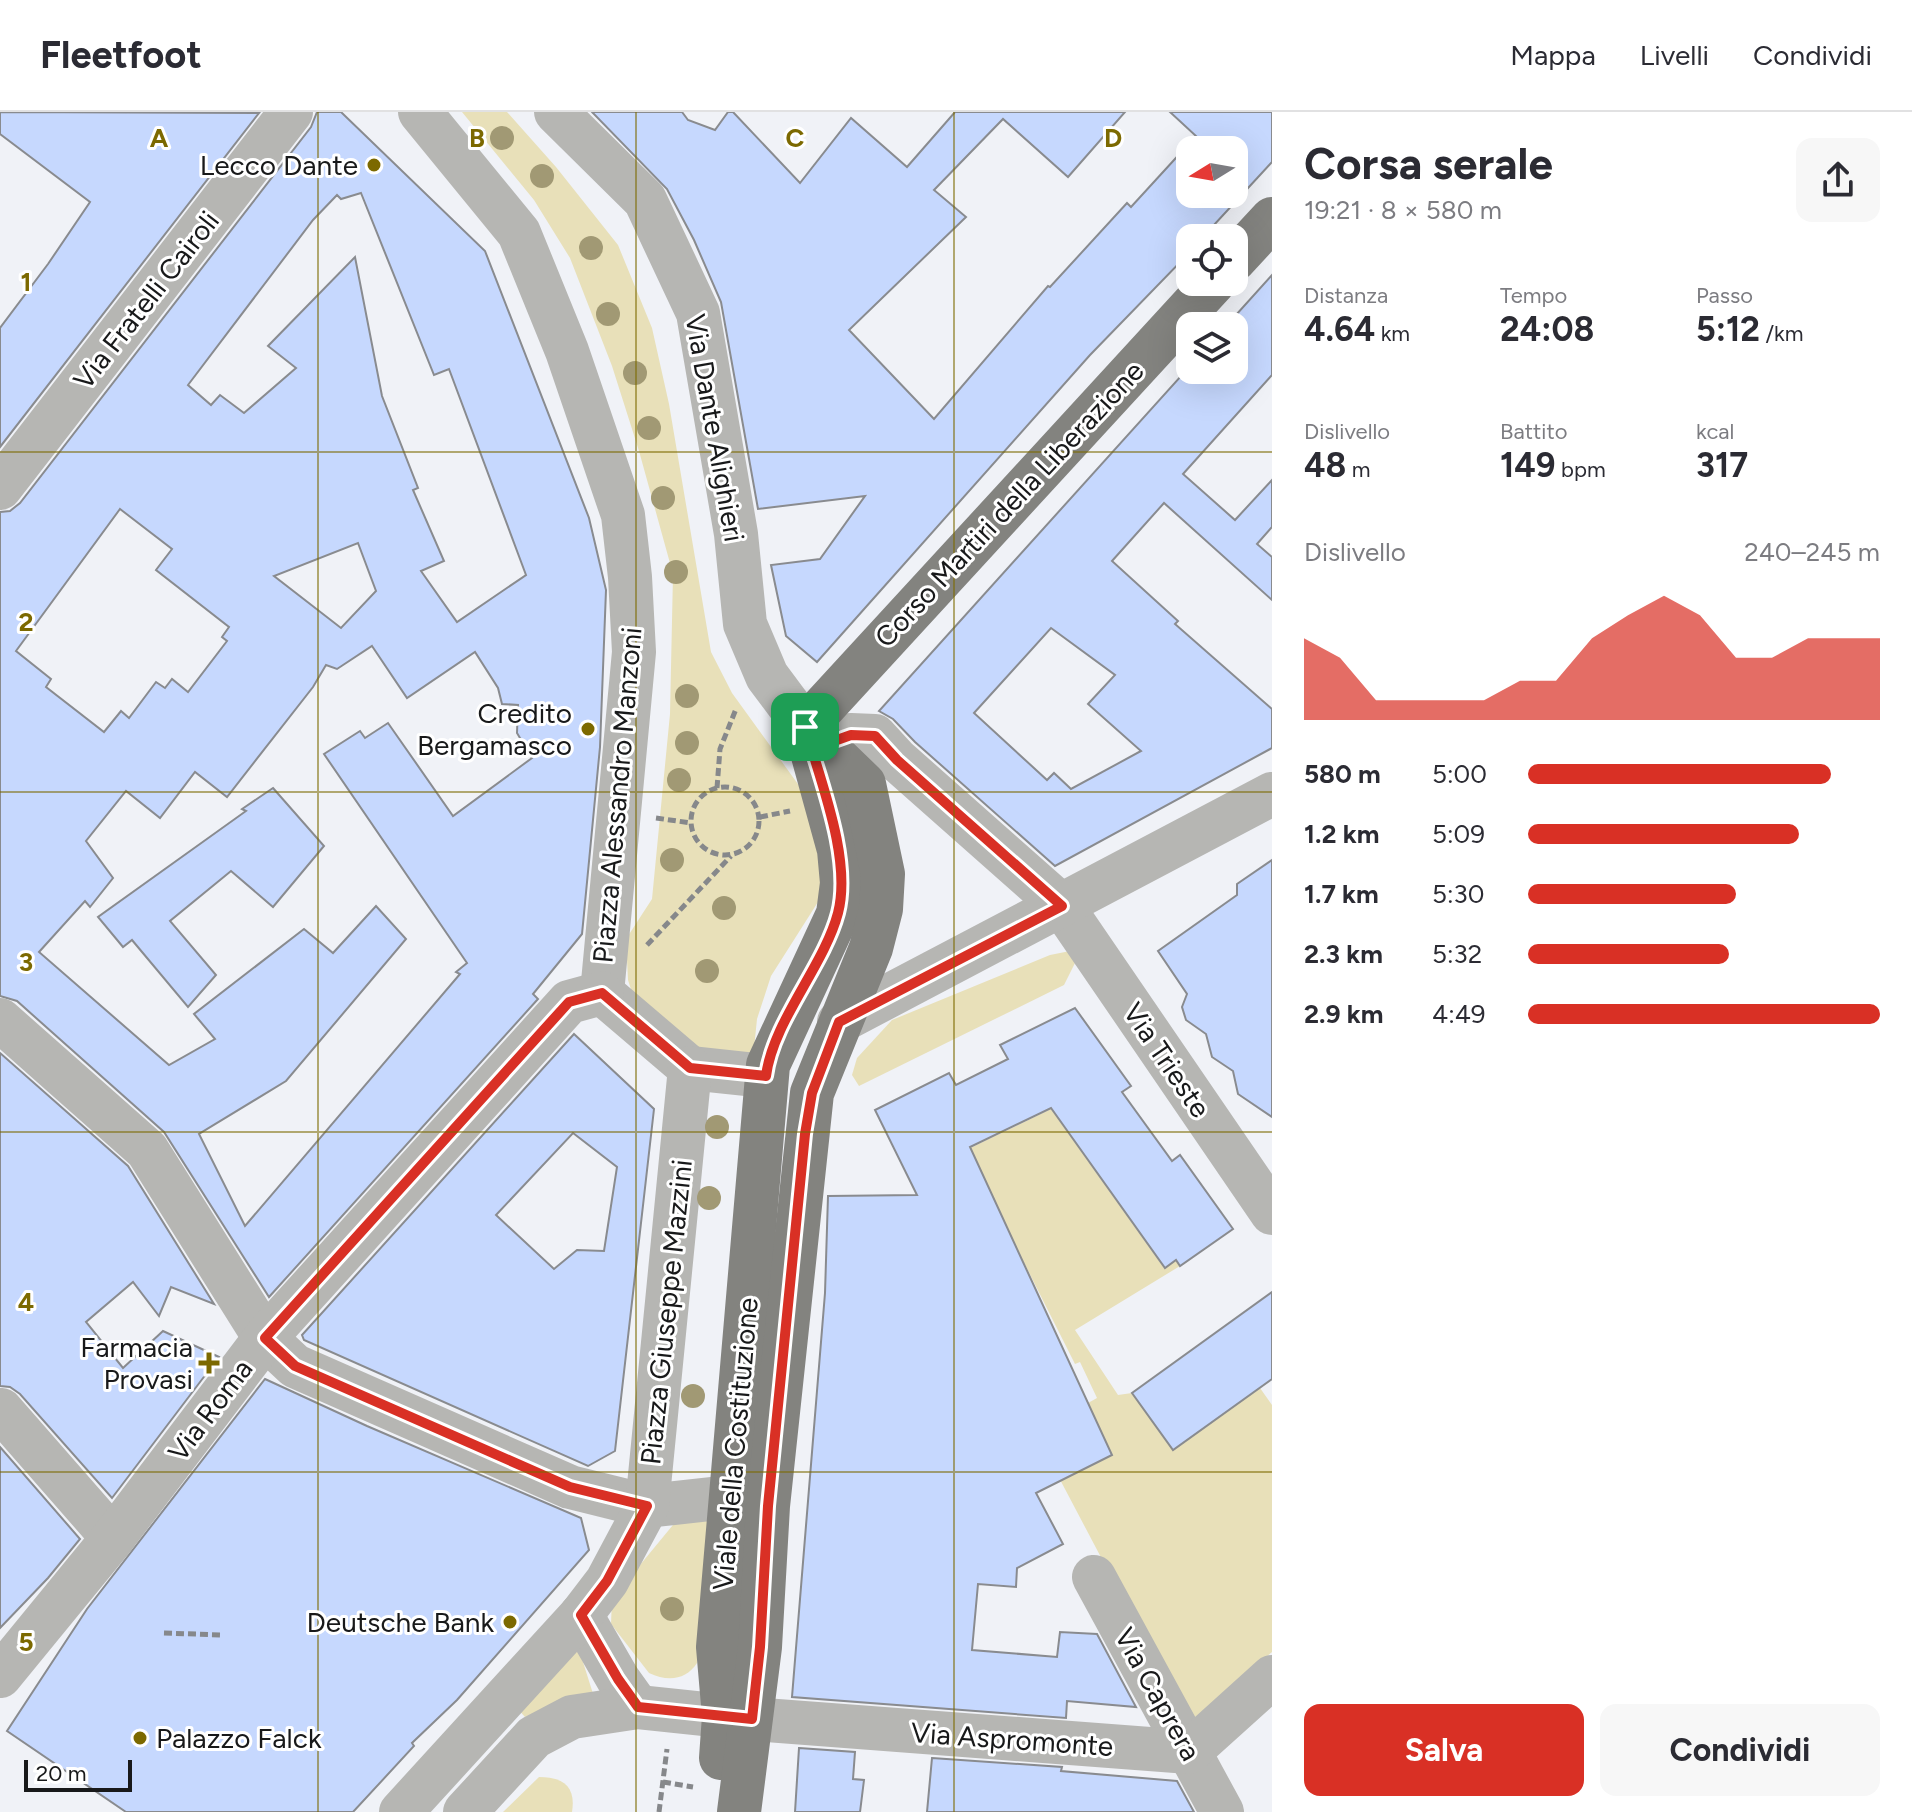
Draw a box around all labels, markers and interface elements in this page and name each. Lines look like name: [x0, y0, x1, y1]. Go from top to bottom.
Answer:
text: Fleetfoot: [40, 32, 202, 78]
text: Mappa: [1510, 38, 1596, 72]
text: Livelli: [1640, 38, 1709, 72]
text: Condividi: [1753, 38, 1872, 72]
text: A: [150, 122, 169, 154]
text: B: [469, 122, 485, 154]
text: C: [786, 122, 805, 154]
text: D: [1104, 122, 1122, 154]
north arrow: [1176, 136, 1248, 208]
map controls: [1176, 136, 1248, 384]
text: Corsa serale: [1304, 137, 1553, 190]
button: share: [1796, 138, 1880, 222]
place label: Lecco Dante: [200, 148, 358, 182]
marker: Lecco Dante: [365, 156, 383, 174]
text: 19:21 · 8 × 580 m: [1304, 194, 1502, 226]
street label: Via Fratelli Cairoli: [66, 204, 226, 396]
button: locate: [1176, 224, 1248, 296]
text: 1: [21, 266, 31, 298]
text: Distanza: [1304, 282, 1388, 309]
text: Tempo: [1500, 282, 1567, 309]
text: Passo: [1696, 282, 1753, 309]
text: 4.64: [1304, 309, 1375, 350]
text: 24:08: [1500, 309, 1594, 350]
text: 5:12: [1696, 309, 1760, 350]
street label: Via Dante Alighieri: [678, 312, 752, 544]
button: layers: [1176, 312, 1248, 384]
text: km: [1375, 320, 1410, 347]
text: /km: [1760, 320, 1803, 347]
street label: Corso Martiri della Liberazione: [867, 354, 1151, 654]
text: Dislivello: [1304, 418, 1390, 445]
text: Battito: [1500, 418, 1567, 445]
text: kcal: [1696, 418, 1734, 445]
text: 48: [1304, 445, 1346, 486]
text: 149: [1500, 445, 1556, 486]
text: 317: [1696, 445, 1748, 486]
text: m: [1346, 456, 1371, 483]
text: bpm: [1556, 456, 1606, 483]
text: Dislivello: [1304, 536, 1406, 568]
text: 240–245 m: [1744, 536, 1880, 568]
text: 2: [18, 606, 34, 638]
street label: Piazza Alessandro Manzoni: [585, 626, 649, 964]
pin: [771, 693, 839, 761]
place label: Credito Bergamasco: [417, 696, 572, 762]
icon: arrive: [783, 705, 827, 749]
marker: Credito Bergamasco: [579, 720, 597, 738]
text: 580 m: [1304, 758, 1381, 790]
text: 5:00: [1432, 758, 1487, 790]
text: 1.2 km: [1304, 818, 1379, 850]
text: 5:09: [1432, 818, 1485, 850]
text: 1.7 km: [1304, 878, 1379, 910]
text: 5:30: [1432, 878, 1484, 910]
text: 2.3 km: [1304, 938, 1383, 970]
text: 5:32: [1432, 938, 1482, 970]
text: 3: [19, 946, 33, 978]
street label: Via Trieste: [1116, 996, 1218, 1124]
text: 2.9 km: [1304, 998, 1383, 1030]
text: 4:49: [1432, 998, 1486, 1030]
street label: Piazza Giuseppe Mazzini: [633, 1158, 699, 1466]
text: 4: [18, 1286, 34, 1318]
street label: Viale della Costituzione: [705, 1296, 765, 1592]
place label: Farmacia Provasi: [80, 1330, 193, 1396]
street label: Via Roma: [161, 1352, 259, 1468]
marker: Farmacia Provasi: [200, 1354, 218, 1372]
place label: Deutsche Bank: [307, 1605, 494, 1639]
marker: Deutsche Bank: [501, 1613, 519, 1631]
street label: Via Caprera: [1108, 1622, 1208, 1766]
text: 5: [18, 1626, 34, 1658]
button: Salva: [1304, 1704, 1584, 1796]
button: Condividi: [1600, 1704, 1880, 1796]
street label: Via Aspromonte: [910, 1715, 1114, 1763]
place label: Palazzo Falck: [156, 1721, 322, 1755]
marker: Palazzo Falck: [131, 1729, 149, 1747]
scale bar: [24, 1756, 132, 1792]
text: 20 m: [36, 1760, 87, 1787]

